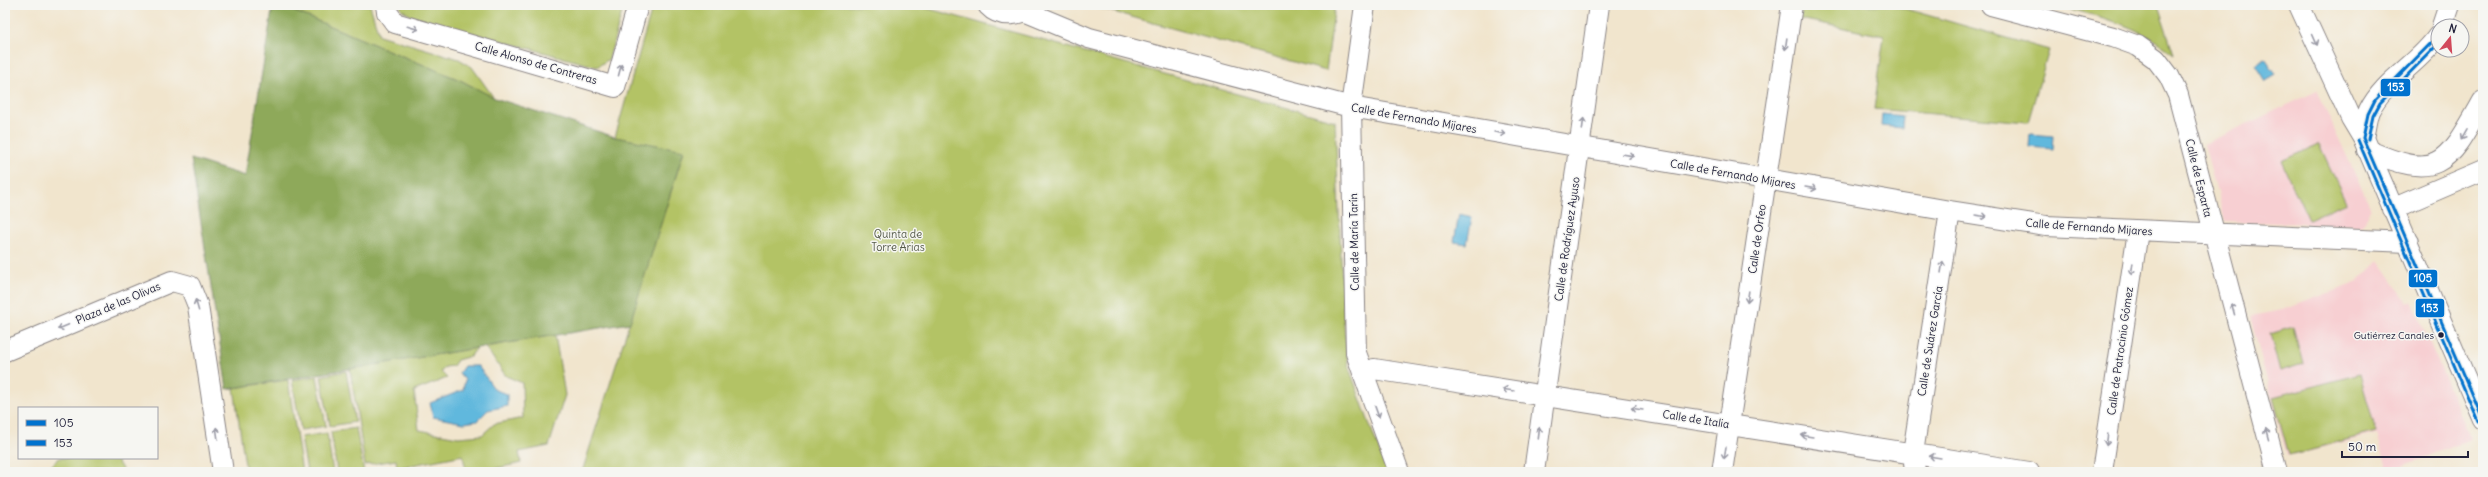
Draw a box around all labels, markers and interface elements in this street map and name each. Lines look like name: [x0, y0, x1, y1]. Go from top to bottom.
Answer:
north arrow: [2430, 18, 2470, 58]
text: N: [2447, 21, 2459, 36]
one-way arrow: [406, 25, 419, 32]
one-way arrow: [2312, 34, 2319, 46]
one-way arrow: [1782, 37, 1790, 50]
street label: Calle Alonso de Contreras: [473, 39, 599, 87]
one-way arrow: [616, 64, 624, 77]
line badge: 153: [2380, 78, 2411, 97]
text: 153: [2388, 80, 2404, 94]
street label: Calle de Fernando Mijares: [1350, 100, 1478, 136]
one-way arrow: [1579, 118, 1587, 131]
one-way arrow: [1493, 129, 1506, 137]
one-way arrow: [2459, 129, 2467, 141]
street label: Calle de Esparta: [2182, 137, 2216, 219]
one-way arrow: [1621, 152, 1634, 160]
street label: Calle de Fernando Mijares: [1669, 156, 1797, 192]
street label: Calle de Rodríguez Ayuso: [1551, 176, 1583, 302]
one-way arrow: [1804, 184, 1817, 192]
street label: Calle de María Tarín: [1346, 193, 1362, 291]
street label: Calle de Orfeo: [1745, 203, 1769, 275]
one-way arrow: [1974, 212, 1987, 220]
street label: Calle de Fernando Mijares: [2025, 216, 2153, 238]
park label: Quinta de Torre Arias: [871, 227, 925, 254]
one-way arrow: [1938, 261, 1946, 274]
one-way arrow: [2128, 262, 2136, 275]
line badge: 105: [2408, 269, 2438, 288]
text: 105: [2414, 271, 2432, 285]
street label: Plaza de las Olivas: [73, 279, 163, 327]
street label: Calle de Suárez García: [1914, 285, 1946, 397]
street label: Calle de Patrocinio Gómez: [2104, 286, 2136, 416]
one-way arrow: [1744, 290, 1752, 303]
line badge: 153: [2415, 298, 2445, 318]
one-way arrow: [193, 299, 200, 312]
text: 153: [2422, 301, 2438, 315]
one-way arrow: [2229, 302, 2237, 315]
one-way arrow: [58, 323, 70, 331]
place label: Gutiérrez Canales: [2354, 329, 2434, 342]
marker: Gutiérrez Canales: [2436, 330, 2446, 340]
one-way arrow: [1502, 386, 1515, 394]
one-way arrow: [1374, 405, 1382, 417]
one-way arrow: [1631, 405, 1644, 413]
legend: [18, 407, 158, 459]
street label: Calle de Italia: [1662, 407, 1730, 431]
text: 105: [54, 415, 74, 430]
one-way arrow: [213, 427, 221, 440]
one-way arrow: [1535, 427, 1543, 440]
one-way arrow: [2263, 428, 2270, 441]
one-way arrow: [1801, 432, 1814, 440]
one-way arrow: [2103, 433, 2111, 446]
scale bar: [2342, 433, 2468, 459]
text: 153: [54, 435, 73, 450]
text: 50 m: [2348, 439, 2377, 454]
one-way arrow: [1721, 446, 1729, 459]
one-way arrow: [1929, 453, 1942, 461]

